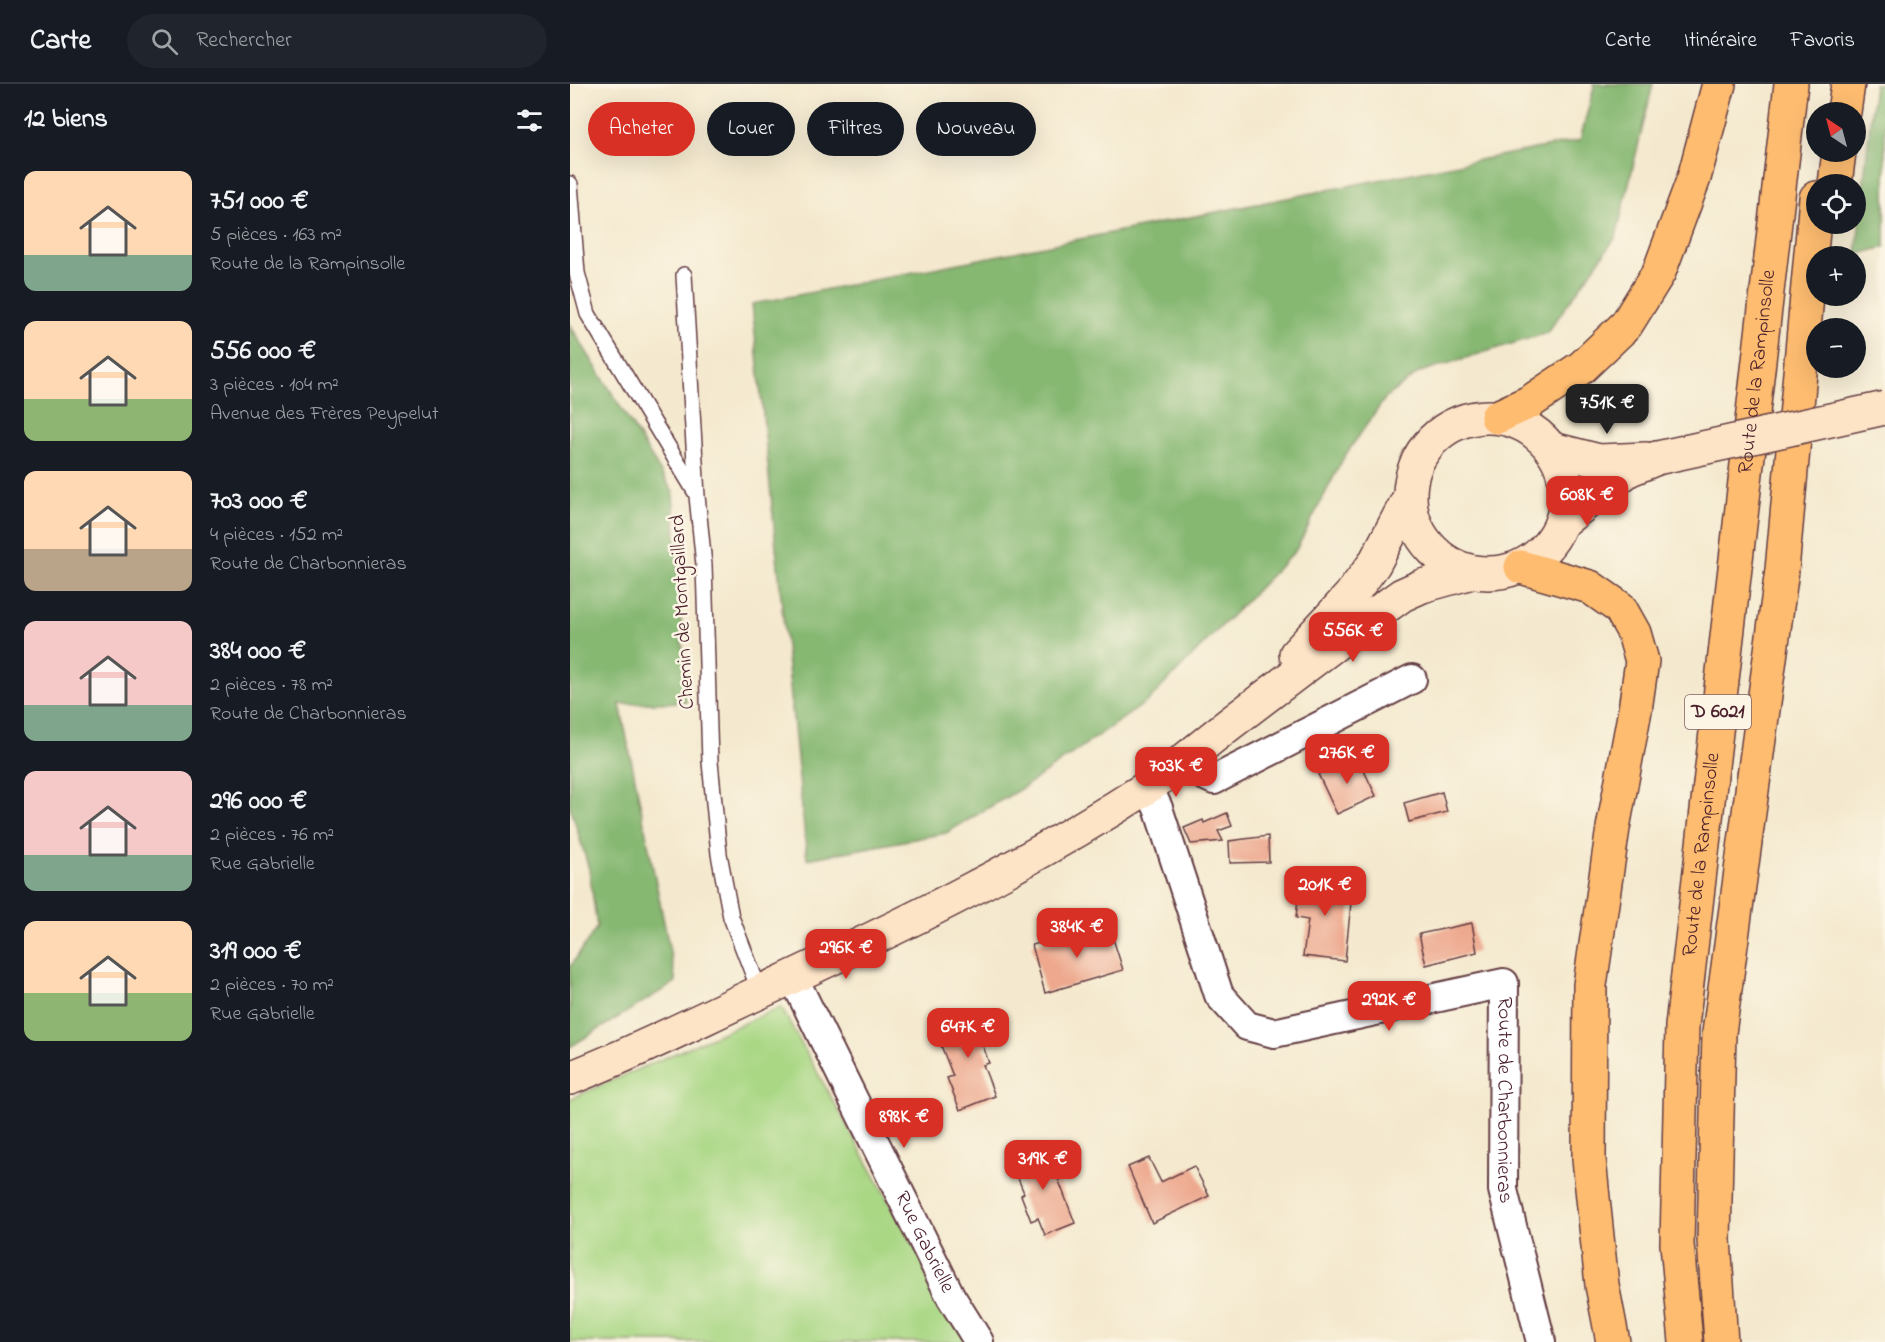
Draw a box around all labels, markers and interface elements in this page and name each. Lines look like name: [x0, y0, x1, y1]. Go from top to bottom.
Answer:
search box: [127, 14, 547, 68]
text: Carte: [30, 21, 91, 62]
icon: search: [148, 25, 181, 58]
text: Rechercher: [196, 25, 292, 57]
text: Carte: [1605, 26, 1651, 56]
text: Itinéraire: [1684, 26, 1757, 56]
text: Favoris: [1790, 26, 1855, 56]
text: 12 biens: [24, 101, 108, 139]
chip: Acheter: [588, 102, 695, 156]
chip: Louer: [707, 102, 795, 156]
chip: Filtres: [807, 102, 904, 156]
chip: Nouveau: [916, 102, 1036, 156]
north arrow: [1806, 102, 1866, 162]
map controls: [1806, 102, 1866, 378]
icon: filters: [513, 104, 546, 137]
button: locate: [1806, 174, 1866, 234]
text: 751 000 €: [210, 183, 309, 221]
icon: home: [72, 195, 144, 267]
text: 5 pièces · 163 m²: [210, 221, 342, 250]
button: +: [1806, 246, 1866, 306]
text: Route de la Rampinsolle: [210, 250, 405, 279]
street label: Route de la Rampinsolle: [1731, 268, 1784, 475]
button: −: [1806, 318, 1866, 378]
text: 556 000 €: [210, 333, 316, 371]
icon: home: [72, 345, 144, 417]
text: 3 pièces · 104 m²: [210, 371, 339, 400]
pin: 751K €: [1558, 384, 1656, 435]
text: 751K €: [1580, 389, 1634, 418]
text: Avenue des Frères Peypelut: [210, 400, 439, 429]
pin: 608K €: [1538, 476, 1636, 527]
text: 608K €: [1560, 481, 1614, 510]
text: 703 000 €: [210, 483, 308, 521]
icon: home: [72, 495, 144, 567]
street label: Chemin de Montgaillard: [663, 513, 705, 710]
text: 4 pièces · 152 m²: [210, 521, 343, 550]
text: Route de Charbonnieras: [210, 550, 407, 579]
pin: 556K €: [1304, 612, 1402, 663]
text: 556K €: [1323, 617, 1383, 646]
text: 384 000 €: [210, 633, 306, 671]
icon: home: [72, 645, 144, 717]
text: 2 pièces · 78 m²: [210, 671, 333, 700]
road number: D 6021: [1685, 695, 1751, 729]
text: Route de Charbonnieras: [210, 700, 407, 729]
pin: 276K €: [1298, 734, 1396, 785]
text: 276K €: [1319, 739, 1375, 768]
pin: 703K €: [1127, 747, 1225, 798]
street label: Route de la Rampinsolle: [1675, 750, 1729, 958]
text: 703K €: [1149, 752, 1203, 781]
text: 296 000 €: [210, 783, 307, 821]
icon: home: [72, 795, 144, 867]
text: 2 pièces · 76 m²: [210, 821, 334, 850]
text: Rue Gabrielle: [210, 850, 315, 879]
pin: 201K €: [1276, 866, 1374, 917]
text: 201K €: [1298, 871, 1352, 900]
pin: 384K €: [1028, 908, 1126, 959]
text: 384K €: [1051, 913, 1103, 942]
pin: 296K €: [797, 929, 895, 980]
text: 319 000 €: [210, 933, 302, 971]
text: 296K €: [819, 934, 873, 963]
icon: home: [72, 945, 144, 1017]
text: 2 pièces · 70 m²: [210, 971, 334, 1000]
pin: 292K €: [1340, 981, 1438, 1032]
text: 292K €: [1362, 986, 1416, 1015]
street label: Route de Charbonnieras: [1488, 997, 1521, 1207]
text: Rue Gabrielle: [210, 1000, 315, 1029]
pin: 647K €: [919, 1008, 1017, 1059]
text: 647K €: [941, 1013, 995, 1042]
pin: 898K €: [855, 1098, 953, 1149]
text: 898K €: [879, 1103, 929, 1132]
pin: 319K €: [994, 1140, 1092, 1191]
text: 319K €: [1018, 1145, 1068, 1174]
street label: Rue Gabrielle: [886, 1186, 962, 1299]

